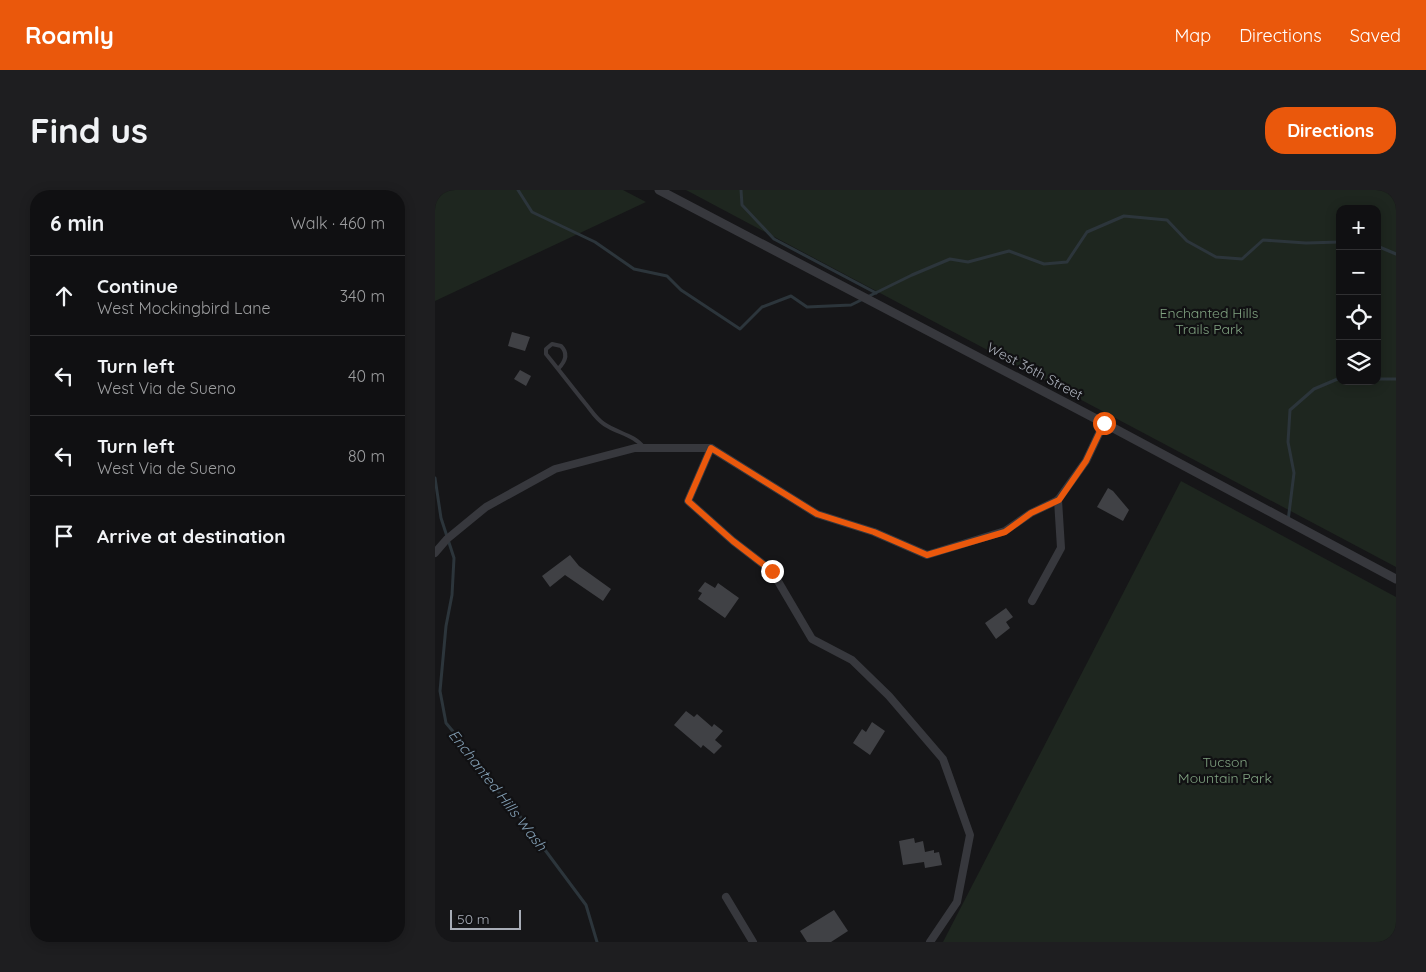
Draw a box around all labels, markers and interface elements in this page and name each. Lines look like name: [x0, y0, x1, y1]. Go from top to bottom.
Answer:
text: Roamly: [25, 20, 114, 50]
text: Map: [1174, 24, 1211, 47]
text: Directions: [1239, 24, 1322, 47]
text: Saved: [1350, 24, 1401, 47]
button: Directions: [1265, 107, 1396, 154]
text: Find us: [30, 108, 148, 152]
map controls: [1336, 205, 1381, 385]
button: +: [1336, 205, 1381, 250]
text: 6 min: [50, 210, 104, 236]
text: Walk · 460 m: [290, 213, 385, 233]
button: −: [1336, 250, 1381, 295]
text: Continue: [97, 274, 178, 298]
icon: ahead: [50, 282, 78, 310]
text: 340 m: [340, 286, 385, 306]
button: locate: [1336, 295, 1381, 340]
text: West Mockingbird Lane: [97, 298, 270, 318]
park label: Enchanted Hills Trails Park: [1160, 304, 1258, 338]
street label: West 36th Street: [984, 338, 1086, 404]
button: layers: [1336, 340, 1381, 385]
text: Turn left: [97, 354, 175, 378]
icon: left: [50, 362, 78, 390]
text: 40 m: [348, 366, 385, 386]
text: West Via de Sueno: [97, 378, 236, 398]
route start: [1093, 412, 1116, 435]
text: Turn left: [97, 434, 175, 458]
icon: left: [50, 442, 78, 470]
text: 80 m: [348, 446, 385, 466]
text: West Via de Sueno: [97, 458, 236, 478]
icon: arrive: [50, 522, 78, 550]
text: Arrive at destination: [97, 524, 286, 548]
route end: [761, 560, 784, 583]
water label: Enchanted Hills Wash: [445, 725, 552, 855]
park label: Tucson Mountain Park: [1178, 753, 1272, 787]
scale bar: [450, 907, 521, 930]
text: 50 m: [457, 910, 490, 928]

